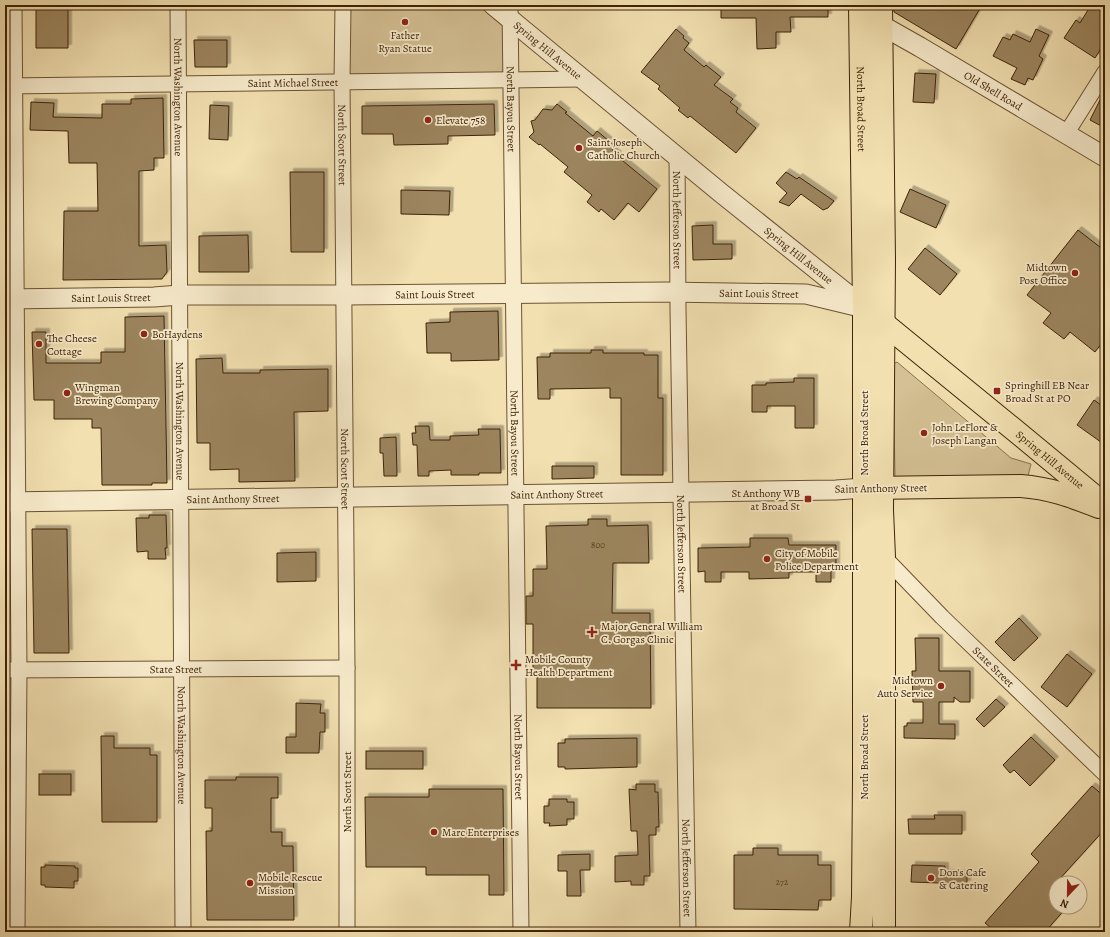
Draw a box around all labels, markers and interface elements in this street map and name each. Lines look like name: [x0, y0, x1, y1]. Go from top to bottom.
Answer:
marker: Father Ryan Statue: [400, 17, 410, 27]
street label: Spring Hill Avenue: [510, 18, 585, 83]
place label: Father Ryan Statue: [378, 28, 432, 56]
street label: North Washington Avenue: [170, 38, 186, 156]
street label: North Bayou Street: [503, 66, 519, 152]
street label: North Broad Street: [853, 66, 869, 152]
street label: Old Shell Road: [961, 68, 1025, 114]
street label: Saint Michael Street: [248, 75, 339, 91]
street label: North Scott Street: [334, 104, 350, 186]
place label: Elevate 758: [436, 113, 485, 128]
marker: Elevate 758: [423, 115, 433, 125]
place label: Saint Joseph Catholic Church: [587, 135, 660, 163]
marker: Saint Joseph Catholic Church: [574, 143, 584, 153]
street label: North Jefferson Street: [669, 171, 685, 270]
street label: Spring Hill Avenue: [761, 223, 836, 288]
place label: Midtown Post Office: [1019, 260, 1067, 288]
marker: Midtown Post Office: [1070, 268, 1080, 278]
street label: Saint Louis Street: [719, 286, 799, 302]
street label: Saint Louis Street: [395, 287, 475, 303]
street label: Saint Louis Street: [71, 290, 151, 306]
place label: BoHaydens: [152, 327, 203, 342]
marker: BoHaydens: [139, 329, 149, 339]
place label: The Cheese Cottage: [47, 331, 97, 359]
marker: The Cheese Cottage: [34, 339, 44, 349]
street label: North Washington Avenue: [172, 362, 188, 480]
place label: Springhill EB Near Broad St at PO: [1005, 378, 1089, 406]
place label: Wingman Brewing Company: [74, 380, 158, 408]
marker: Springhill EB Near Broad St at PO: [992, 386, 1002, 396]
marker: Wingman Brewing Company: [62, 388, 72, 398]
street label: North Bayou Street: [507, 390, 523, 476]
street label: North Broad Street: [857, 390, 872, 476]
place label: John LeFlore & Joseph Langan: [932, 420, 998, 448]
street label: Spring Hill Avenue: [1013, 427, 1087, 493]
street label: North Scott Street: [337, 428, 353, 510]
marker: John LeFlore & Joseph Langan: [919, 428, 929, 438]
street label: Saint Anthony Street: [834, 480, 928, 497]
street label: Saint Anthony Street: [510, 486, 604, 503]
place label: St Anthony WB at Broad St: [731, 486, 800, 514]
street label: Saint Anthony Street: [186, 491, 280, 507]
marker: St Anthony WB at Broad St: [803, 494, 813, 504]
street label: North Jefferson Street: [673, 495, 690, 594]
house number: 800: [591, 539, 605, 551]
place label: City of Mobile Police Department: [775, 546, 859, 574]
marker: City of Mobile Police Department: [762, 554, 772, 564]
place label: Major General William C. Gorgas Clinic: [601, 619, 703, 647]
marker: Major General William C. Gorgas Clinic: [586, 626, 598, 638]
street label: State Street: [969, 643, 1018, 691]
place label: Mobile County Health Department: [525, 652, 613, 680]
marker: Mobile County Health Department: [510, 659, 522, 671]
street label: State Street: [150, 662, 203, 677]
place label: Midtown Auto Service: [876, 673, 933, 701]
marker: Midtown Auto Service: [936, 681, 946, 691]
street label: North Washington Avenue: [174, 686, 189, 804]
street label: North Bayou Street: [510, 714, 526, 800]
street label: North Broad Street: [857, 714, 872, 800]
street label: North Scott Street: [340, 751, 355, 833]
street label: North Jefferson Street: [678, 819, 695, 918]
place label: Marc Enterprises: [442, 825, 519, 840]
marker: Marc Enterprises: [429, 827, 439, 837]
place label: Don's Cafe & Catering: [939, 865, 989, 893]
place label: Mobile Rescue Mission: [258, 870, 322, 898]
marker: Don's Cafe & Catering: [926, 873, 936, 883]
north arrow: [1048, 875, 1088, 915]
house number: 272: [776, 876, 789, 888]
marker: Mobile Rescue Mission: [245, 878, 255, 888]
text: N: [1058, 895, 1071, 912]

